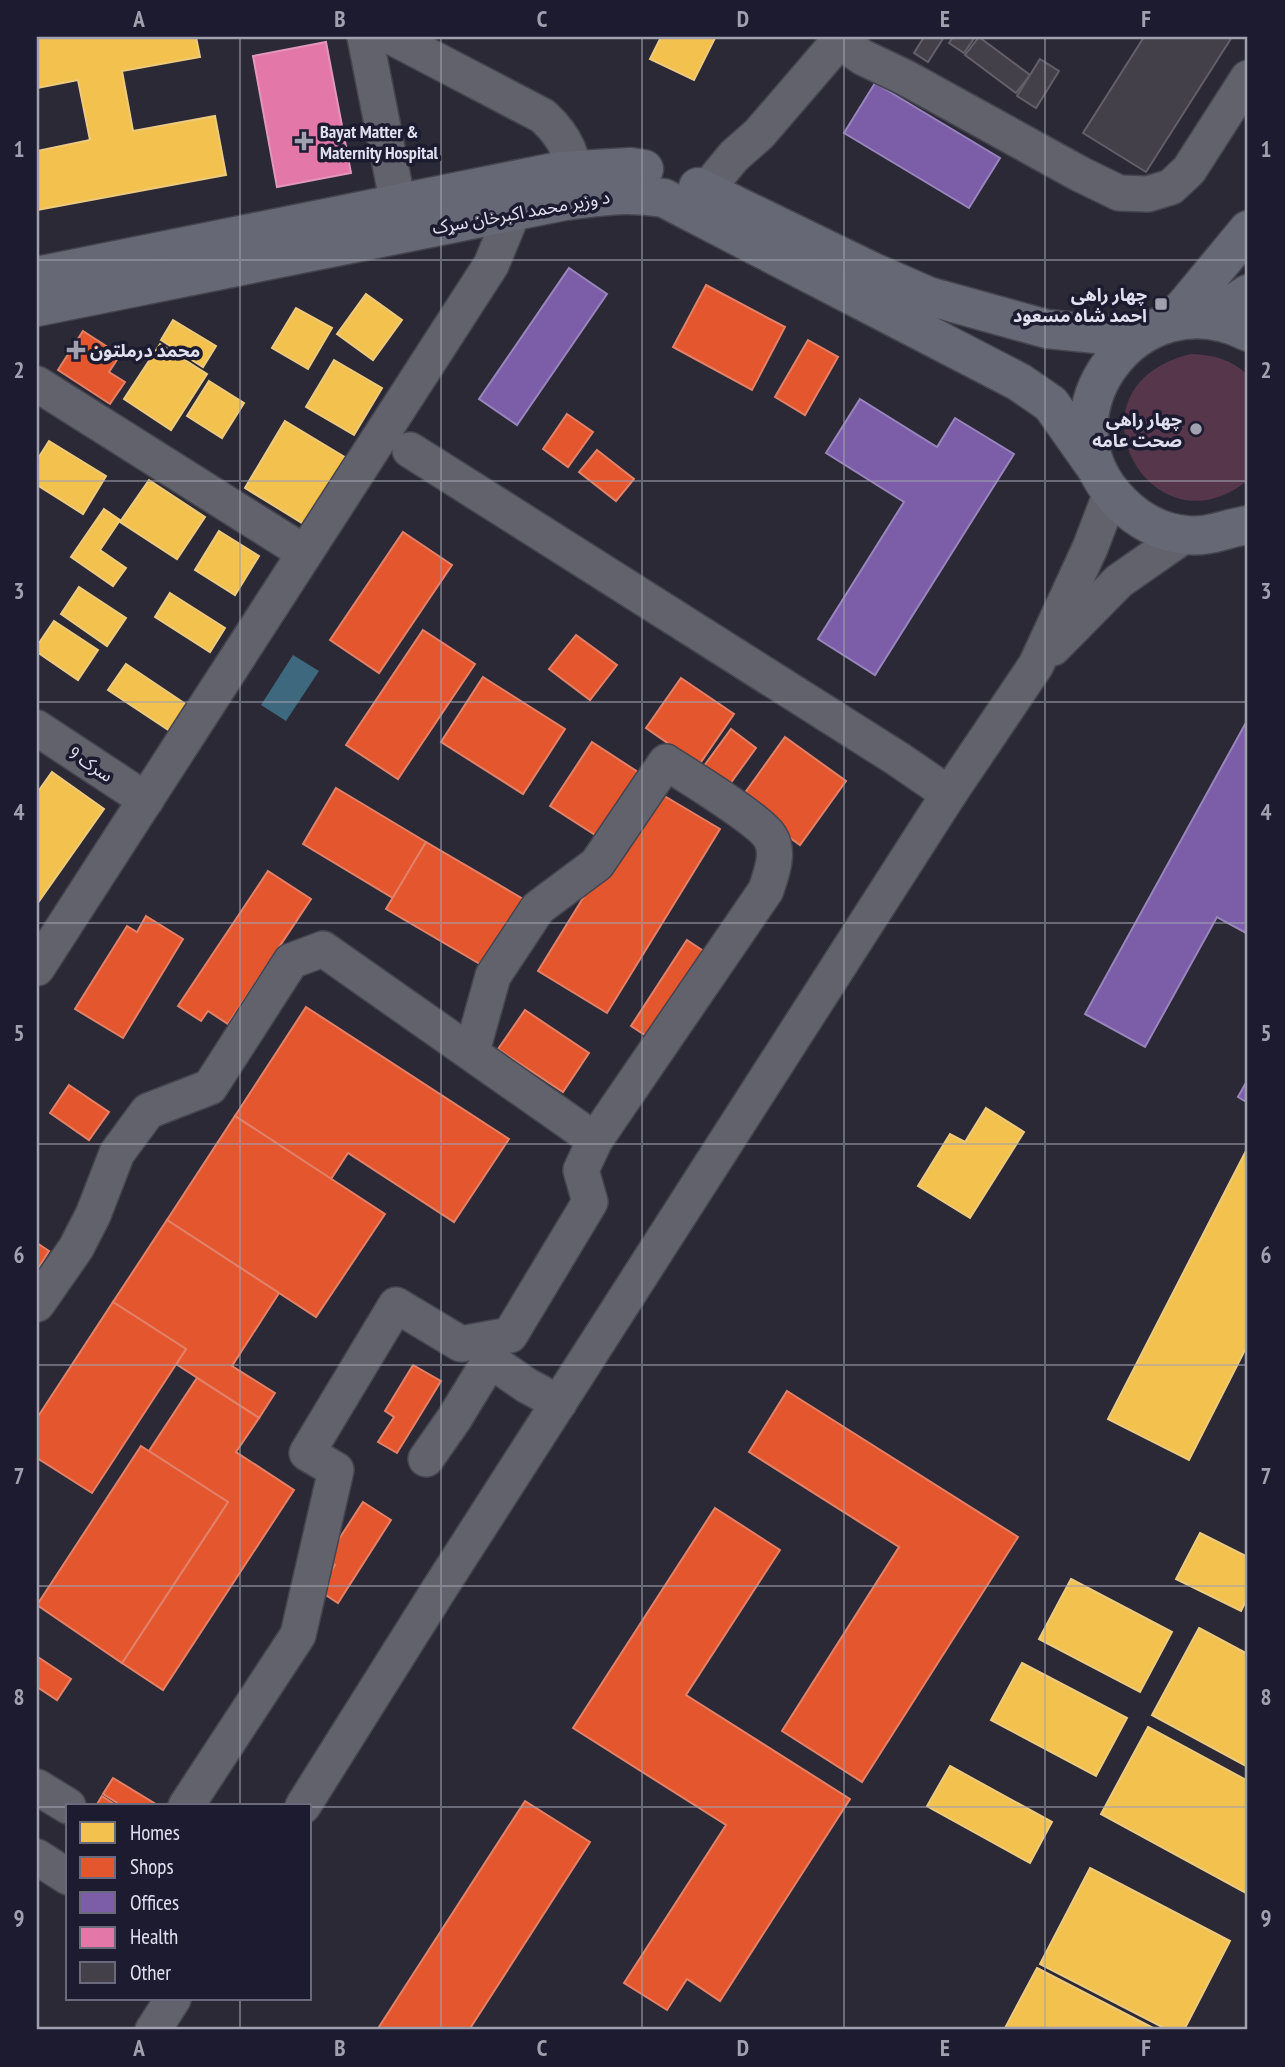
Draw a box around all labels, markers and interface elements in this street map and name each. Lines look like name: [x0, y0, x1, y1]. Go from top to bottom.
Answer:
text: A: [132, 4, 145, 33]
text: B: [334, 4, 346, 33]
text: C: [537, 4, 548, 33]
text: D: [737, 4, 749, 33]
text: E: [940, 4, 950, 33]
text: F: [1141, 4, 1151, 33]
place label: Bayat Matter & Maternity Hospital: [320, 120, 439, 164]
marker: Bayat Matter & Maternity Hospital: [294, 131, 314, 151]
text: 1: [14, 134, 25, 163]
text: 1: [1261, 134, 1272, 163]
street label: د وزیر محمد اکبرخان سړک: [430, 185, 612, 239]
place label: چهار راهی احمد شاه مسعود: [1013, 283, 1147, 327]
marker: چهار راهی احمد شاه مسعود: [1153, 296, 1169, 312]
place label: محمد درملتون: [90, 339, 200, 362]
marker: محمد درملتون: [68, 342, 84, 358]
text: 2: [14, 355, 25, 384]
text: 2: [1261, 355, 1272, 384]
place label: چهار راهی صحت عامه: [1092, 408, 1182, 452]
marker: چهار راهی صحت عامه: [1188, 421, 1204, 437]
text: 3: [14, 576, 25, 605]
text: 3: [1261, 576, 1272, 605]
street label: سرک 9: [65, 741, 117, 787]
text: 4: [14, 797, 25, 826]
text: 4: [1261, 797, 1272, 826]
text: 5: [14, 1018, 25, 1047]
text: 5: [1261, 1018, 1272, 1047]
text: 6: [14, 1240, 25, 1269]
text: 6: [1261, 1240, 1272, 1269]
text: 7: [14, 1461, 25, 1490]
text: 7: [1261, 1461, 1272, 1490]
text: 8: [14, 1682, 25, 1711]
text: 8: [1261, 1682, 1272, 1711]
legend: [66, 1804, 312, 2000]
text: Homes: [130, 1819, 180, 1846]
text: Shops: [130, 1853, 174, 1880]
text: Offices: [130, 1889, 179, 1916]
text: 9: [14, 1903, 25, 1932]
text: 9: [1261, 1903, 1272, 1932]
text: Health: [130, 1923, 178, 1950]
text: Other: [130, 1959, 171, 1986]
text: A: [132, 2033, 145, 2062]
text: B: [334, 2033, 346, 2062]
text: C: [537, 2033, 548, 2062]
text: D: [737, 2033, 749, 2062]
text: E: [940, 2033, 950, 2062]
text: F: [1141, 2033, 1151, 2062]

